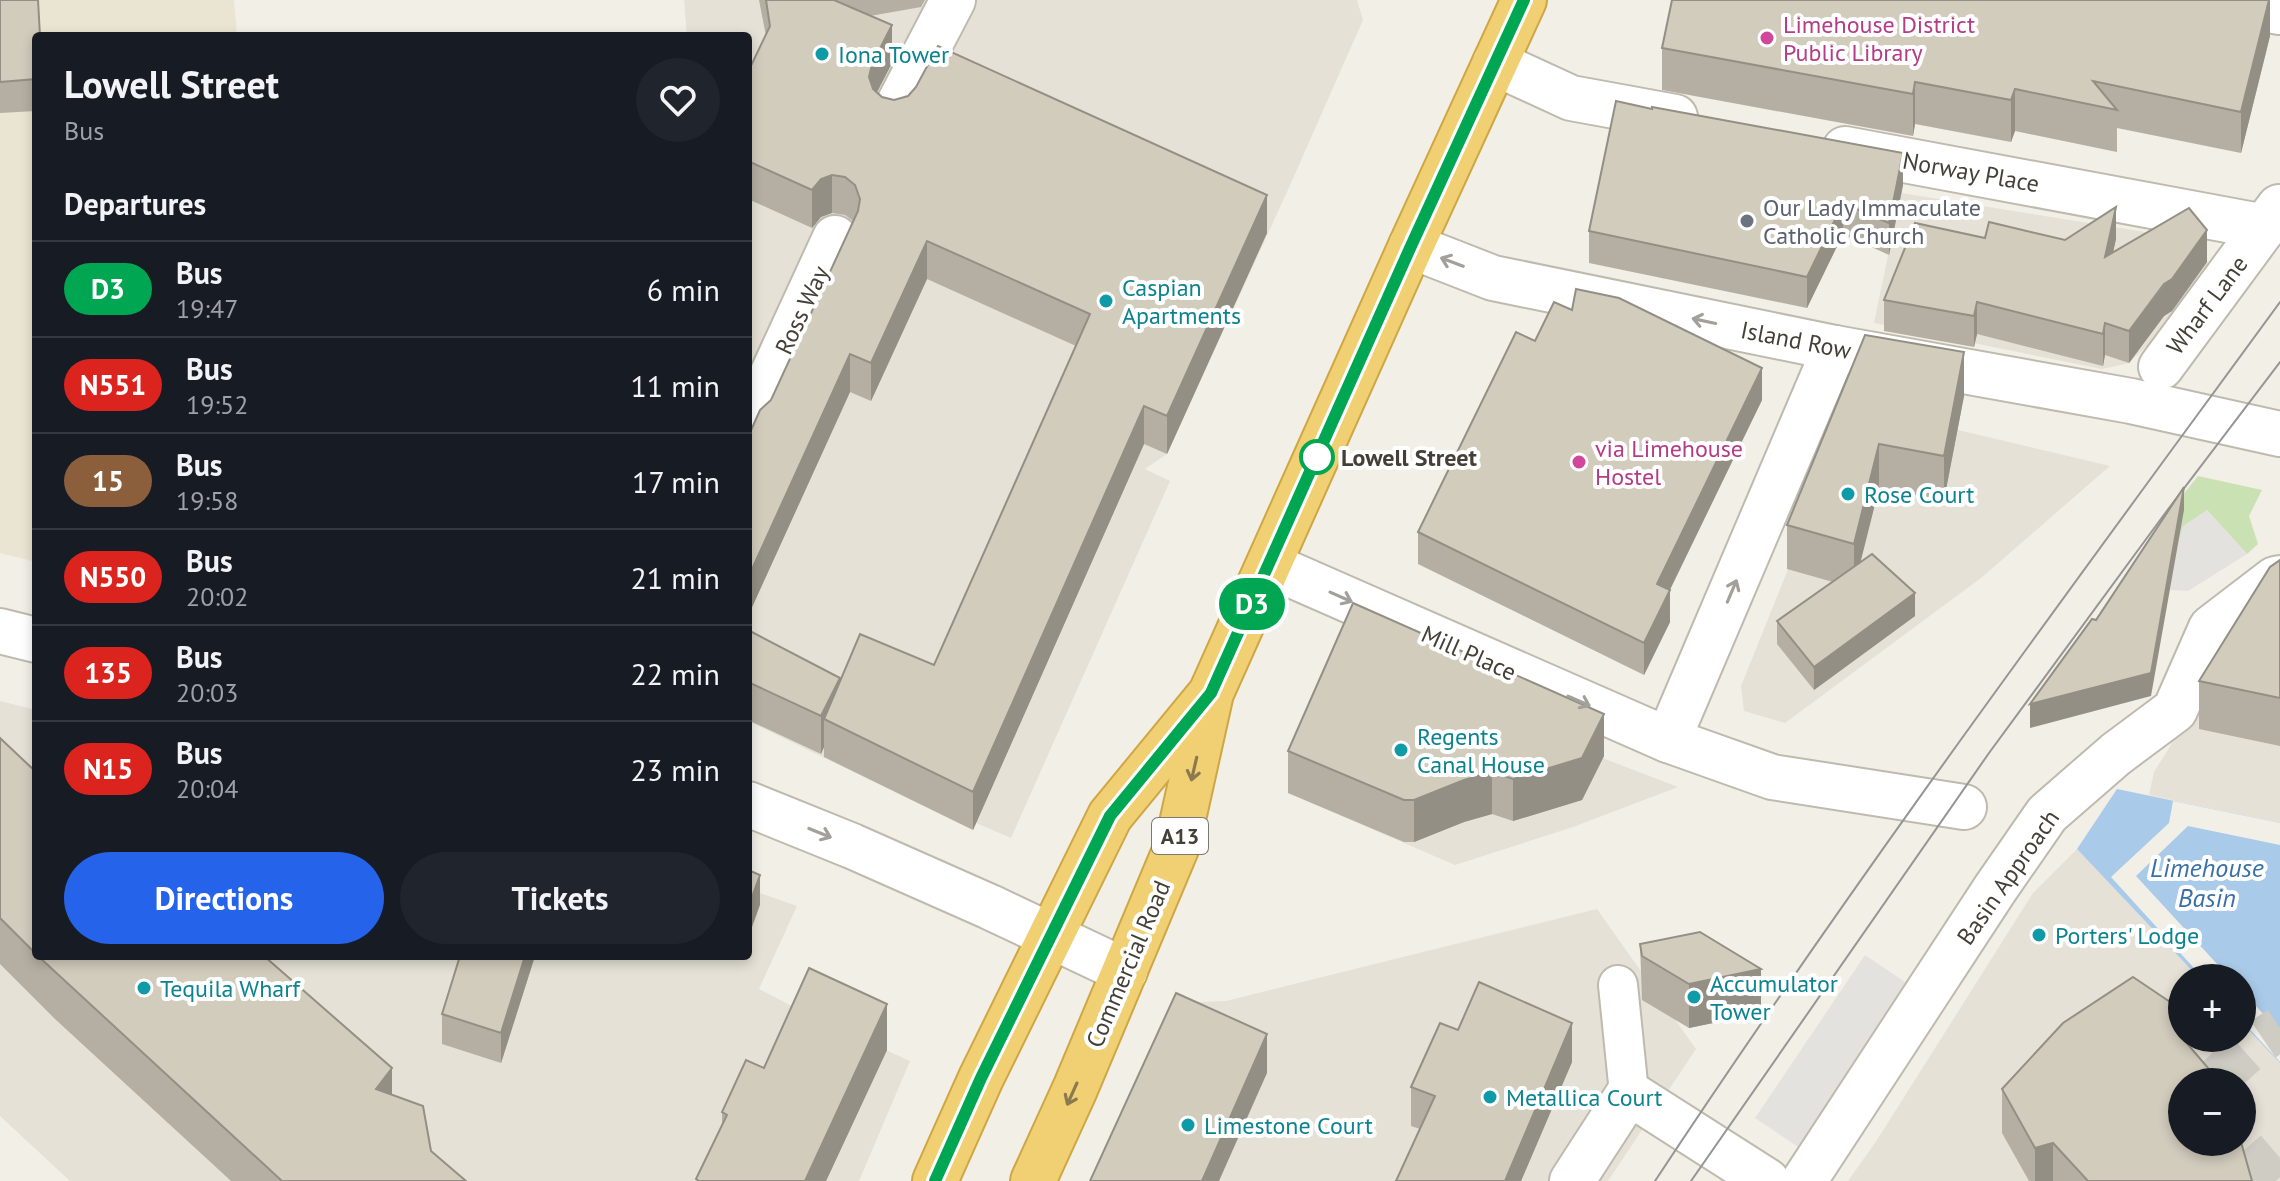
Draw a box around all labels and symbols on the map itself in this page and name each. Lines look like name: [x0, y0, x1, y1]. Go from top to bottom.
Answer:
place label: Limehouse District Public Library: [1783, 9, 1975, 68]
marker: Limehouse District Public Library: [1758, 29, 1776, 47]
place label: Iona Tower: [838, 39, 949, 70]
marker: Iona Tower: [813, 45, 831, 63]
street label: Norway Place: [1900, 145, 2042, 199]
place label: Our Lady Immaculate Catholic Church: [1763, 192, 1981, 251]
marker: Our Lady Immaculate Catholic Church: [1738, 212, 1756, 230]
street label: Wharf Lane: [2160, 249, 2254, 361]
one-way arrow: [1440, 253, 1465, 268]
street label: Ross Way: [768, 261, 836, 359]
place label: Caspian Apartments: [1122, 272, 1241, 331]
marker: Caspian Apartments: [1097, 292, 1115, 310]
one-way arrow: [1692, 313, 1717, 328]
street label: Island Row: [1738, 314, 1854, 366]
place label: via Limehouse Hostel: [1595, 433, 1743, 492]
marker: Lowell Street: [1300, 440, 1334, 474]
place label: Lowell Street: [1341, 442, 1477, 473]
marker: via Limehouse Hostel: [1570, 453, 1588, 471]
place label: Rose Court: [1864, 479, 1974, 510]
marker: Rose Court: [1839, 485, 1857, 503]
line badge: D3: [1216, 578, 1288, 630]
one-way arrow: [1725, 580, 1740, 604]
one-way arrow: [1328, 590, 1352, 605]
street label: Mill Place: [1417, 618, 1521, 688]
one-way arrow: [1566, 694, 1590, 709]
place label: Regents Canal House: [1417, 721, 1545, 780]
marker: Regents Canal House: [1392, 741, 1410, 759]
one-way arrow: [1186, 756, 1201, 782]
street label: Basin Approach: [1950, 803, 2066, 951]
road number: A13: [1152, 818, 1208, 854]
one-way arrow: [807, 827, 832, 841]
water label: Limehouse Basin: [2150, 851, 2264, 914]
street label: Commercial Road: [1079, 876, 1177, 1052]
place label: Porters' Lodge: [2055, 920, 2199, 951]
marker: Porters' Lodge: [2030, 926, 2048, 944]
place label: Accumulator Tower: [1710, 968, 1838, 1027]
place label: Tequila Wharf: [160, 973, 301, 1004]
marker: Tequila Wharf: [135, 979, 153, 997]
marker: Accumulator Tower: [1685, 988, 1703, 1006]
one-way arrow: [1064, 1081, 1079, 1106]
place label: Metallica Court: [1506, 1082, 1662, 1113]
marker: Metallica Court: [1481, 1088, 1499, 1106]
place label: Limestone Court: [1204, 1110, 1373, 1141]
marker: Limestone Court: [1179, 1116, 1197, 1134]

